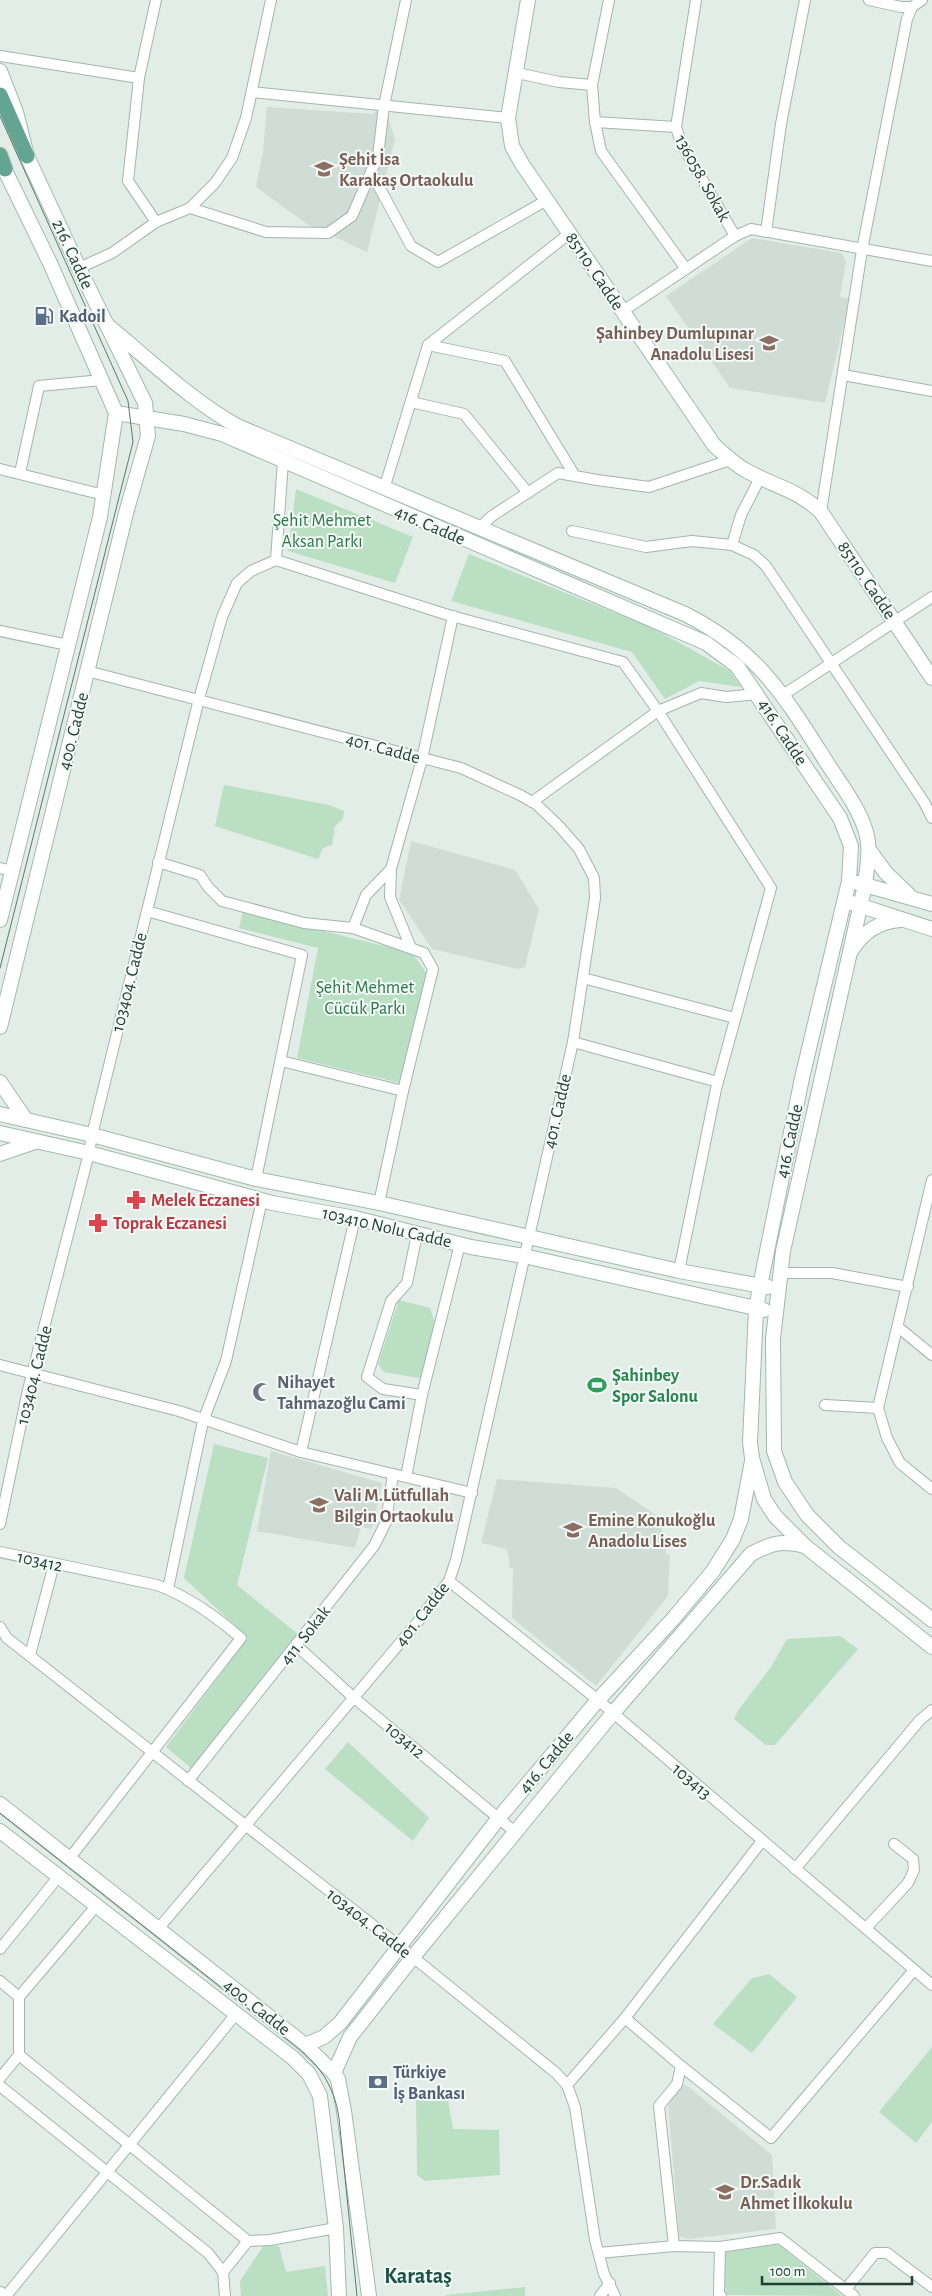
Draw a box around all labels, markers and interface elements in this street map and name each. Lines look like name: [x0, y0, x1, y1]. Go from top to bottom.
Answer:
street label: 136058. Sokak: [671, 132, 734, 226]
place label: Şehit İsa Karakaş Ortaokulu: [339, 148, 474, 190]
school or university icon: Şehit İsa Karakaş Ortaokulu: [313, 158, 335, 180]
street label: 216. Cadde: [48, 217, 96, 292]
street label: 85110. Cadde: [562, 229, 627, 314]
fuel station icon: Kadoil: [33, 305, 55, 327]
place label: Kadoil: [59, 308, 106, 326]
place label: Şahinbey Dumlupınar Anadolu Lisesi: [596, 325, 755, 364]
school or university icon: Şahinbey Dumlupınar Anadolu Lisesi: [758, 332, 780, 354]
street label: 416. Cadde: [392, 503, 468, 549]
park label: Şehit Mehmet Aksan Parkı: [273, 512, 372, 551]
street label: 85110. Cadde: [834, 538, 899, 623]
street label: 400. Cadde: [56, 691, 92, 772]
street label: 416. Cadde: [754, 696, 810, 769]
street label: 401. Cadde: [344, 730, 422, 768]
street label: 103404. Cadde: [109, 931, 151, 1034]
park label: Şehit Mehmet Cücük Parkı: [316, 979, 415, 1018]
street label: 401. Cadde: [541, 1072, 575, 1150]
street label: 416. Cadde: [773, 1103, 807, 1180]
pharmacy icon: Melek Eczanesi: [125, 1189, 147, 1211]
place label: Melek Eczanesi: [151, 1192, 260, 1210]
street label: 103410 Nolu Cadde: [320, 1204, 453, 1252]
pharmacy icon: Toprak Eczanesi: [87, 1212, 109, 1234]
place label: Toprak Eczanesi: [113, 1215, 227, 1233]
street label: 103404. Cadde: [14, 1324, 56, 1427]
place label: Şahinbey Spor Salonu: [612, 1367, 698, 1406]
place label: Nihayet Tahmazoğlu Cami: [277, 1374, 406, 1413]
sports icon: Şahinbey Spor Salonu: [586, 1374, 608, 1396]
mosque icon: Nihayet Tahmazoğlu Cami: [251, 1381, 273, 1403]
place label: Vali M.Lütfullah Bilgin Ortaokulu: [334, 1487, 454, 1526]
school or university icon: Vali M.Lütfullah Bilgin Ortaokulu: [308, 1494, 330, 1516]
place label: Emine Konukoğlu Anadolu Lises: [588, 1512, 716, 1551]
school or university icon: Emine Konukoğlu Anadolu Lises: [562, 1519, 584, 1541]
street label: 103412: [15, 1548, 64, 1576]
street label: 401. Cadde: [392, 1579, 453, 1650]
street label: 411. Sokak: [277, 1602, 335, 1669]
street label: 103412: [381, 1719, 428, 1762]
street label: 416. Cadde: [516, 1728, 578, 1797]
street label: 103413: [668, 1760, 714, 1803]
street label: 103404. Cadde: [323, 1885, 414, 1962]
street label: 400. Cadde: [220, 1976, 293, 2039]
place label: Türkiye İş Bankası: [393, 2064, 465, 2103]
bank icon: Türkiye İş Bankası: [367, 2071, 389, 2093]
place label: Dr.Sadık Ahmet İlkokulu: [740, 2174, 853, 2213]
school or university icon: Dr.Sadık Ahmet İlkokulu: [714, 2181, 736, 2203]
scale bar: [762, 2254, 912, 2286]
text: 100 m: [770, 2264, 805, 2279]
district label: Karataş: [384, 2265, 452, 2287]

